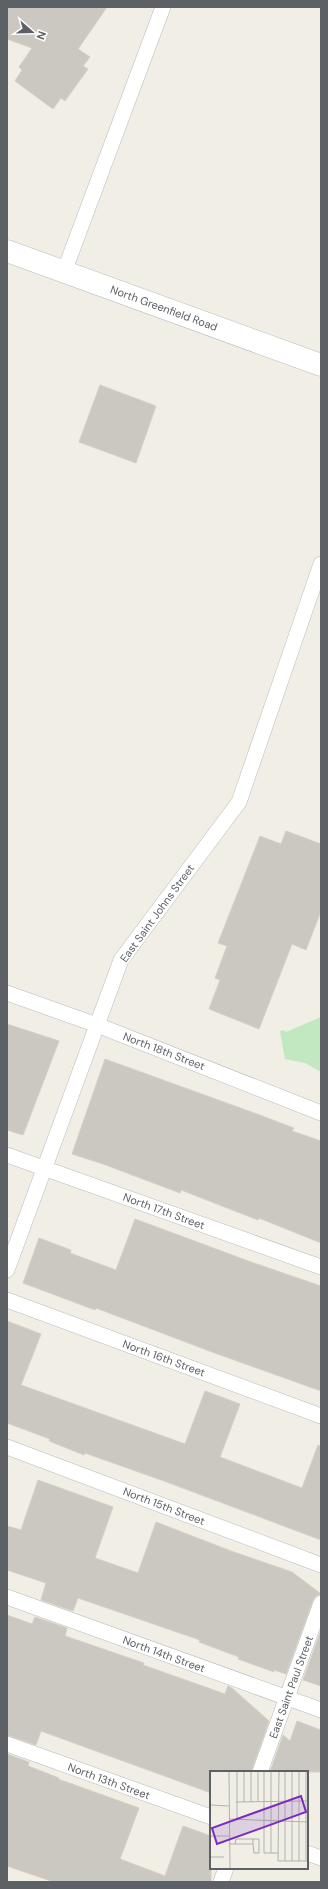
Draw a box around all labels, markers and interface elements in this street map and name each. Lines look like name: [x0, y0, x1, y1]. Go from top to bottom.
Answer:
north arrow: [12, 12, 52, 52]
text: N: [33, 29, 49, 42]
street label: North Greenfield Road: [108, 282, 220, 334]
street label: East Saint Johns Street: [117, 861, 197, 965]
street label: North 18th Street: [121, 1029, 207, 1073]
street label: North 17th Street: [121, 1190, 207, 1232]
street label: North 16th Street: [121, 1337, 207, 1379]
street label: North 15th Street: [121, 1484, 207, 1528]
street label: North 14th Street: [121, 1633, 207, 1675]
street label: East Saint Paul Street: [266, 1634, 316, 1740]
street label: North 13th Street: [66, 1760, 152, 1802]
inset map: [210, 1771, 308, 1869]

